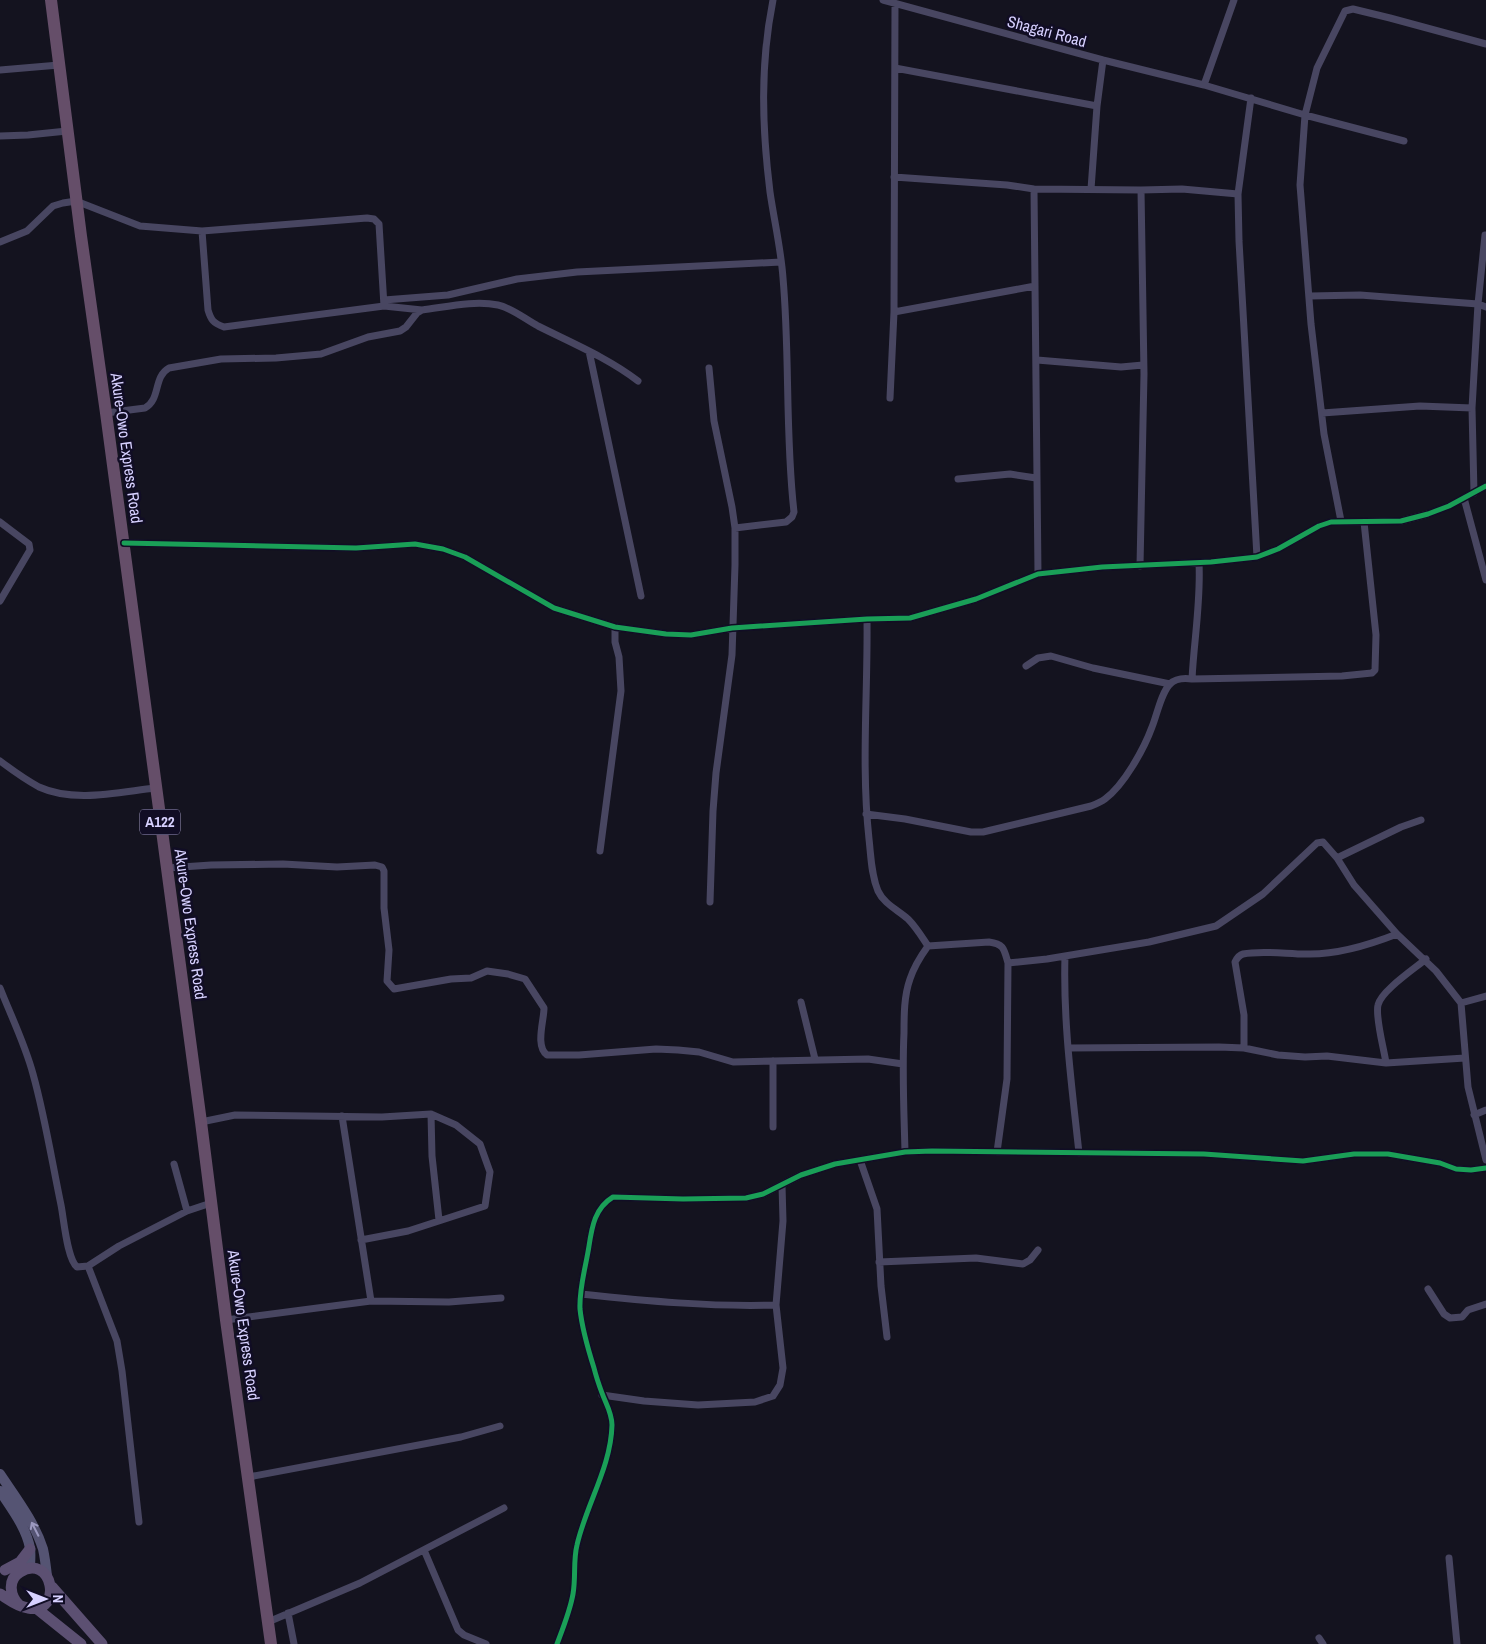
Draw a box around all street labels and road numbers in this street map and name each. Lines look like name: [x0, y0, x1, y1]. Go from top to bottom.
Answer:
street label: Shagari Road: [1005, 10, 1089, 52]
street label: Akure-Owo Express Road: [105, 370, 148, 525]
road number: A122: [140, 810, 180, 834]
street label: Akure-Owo Express Road: [169, 846, 212, 1001]
street label: Akure-Owo Express Road: [222, 1247, 265, 1402]

